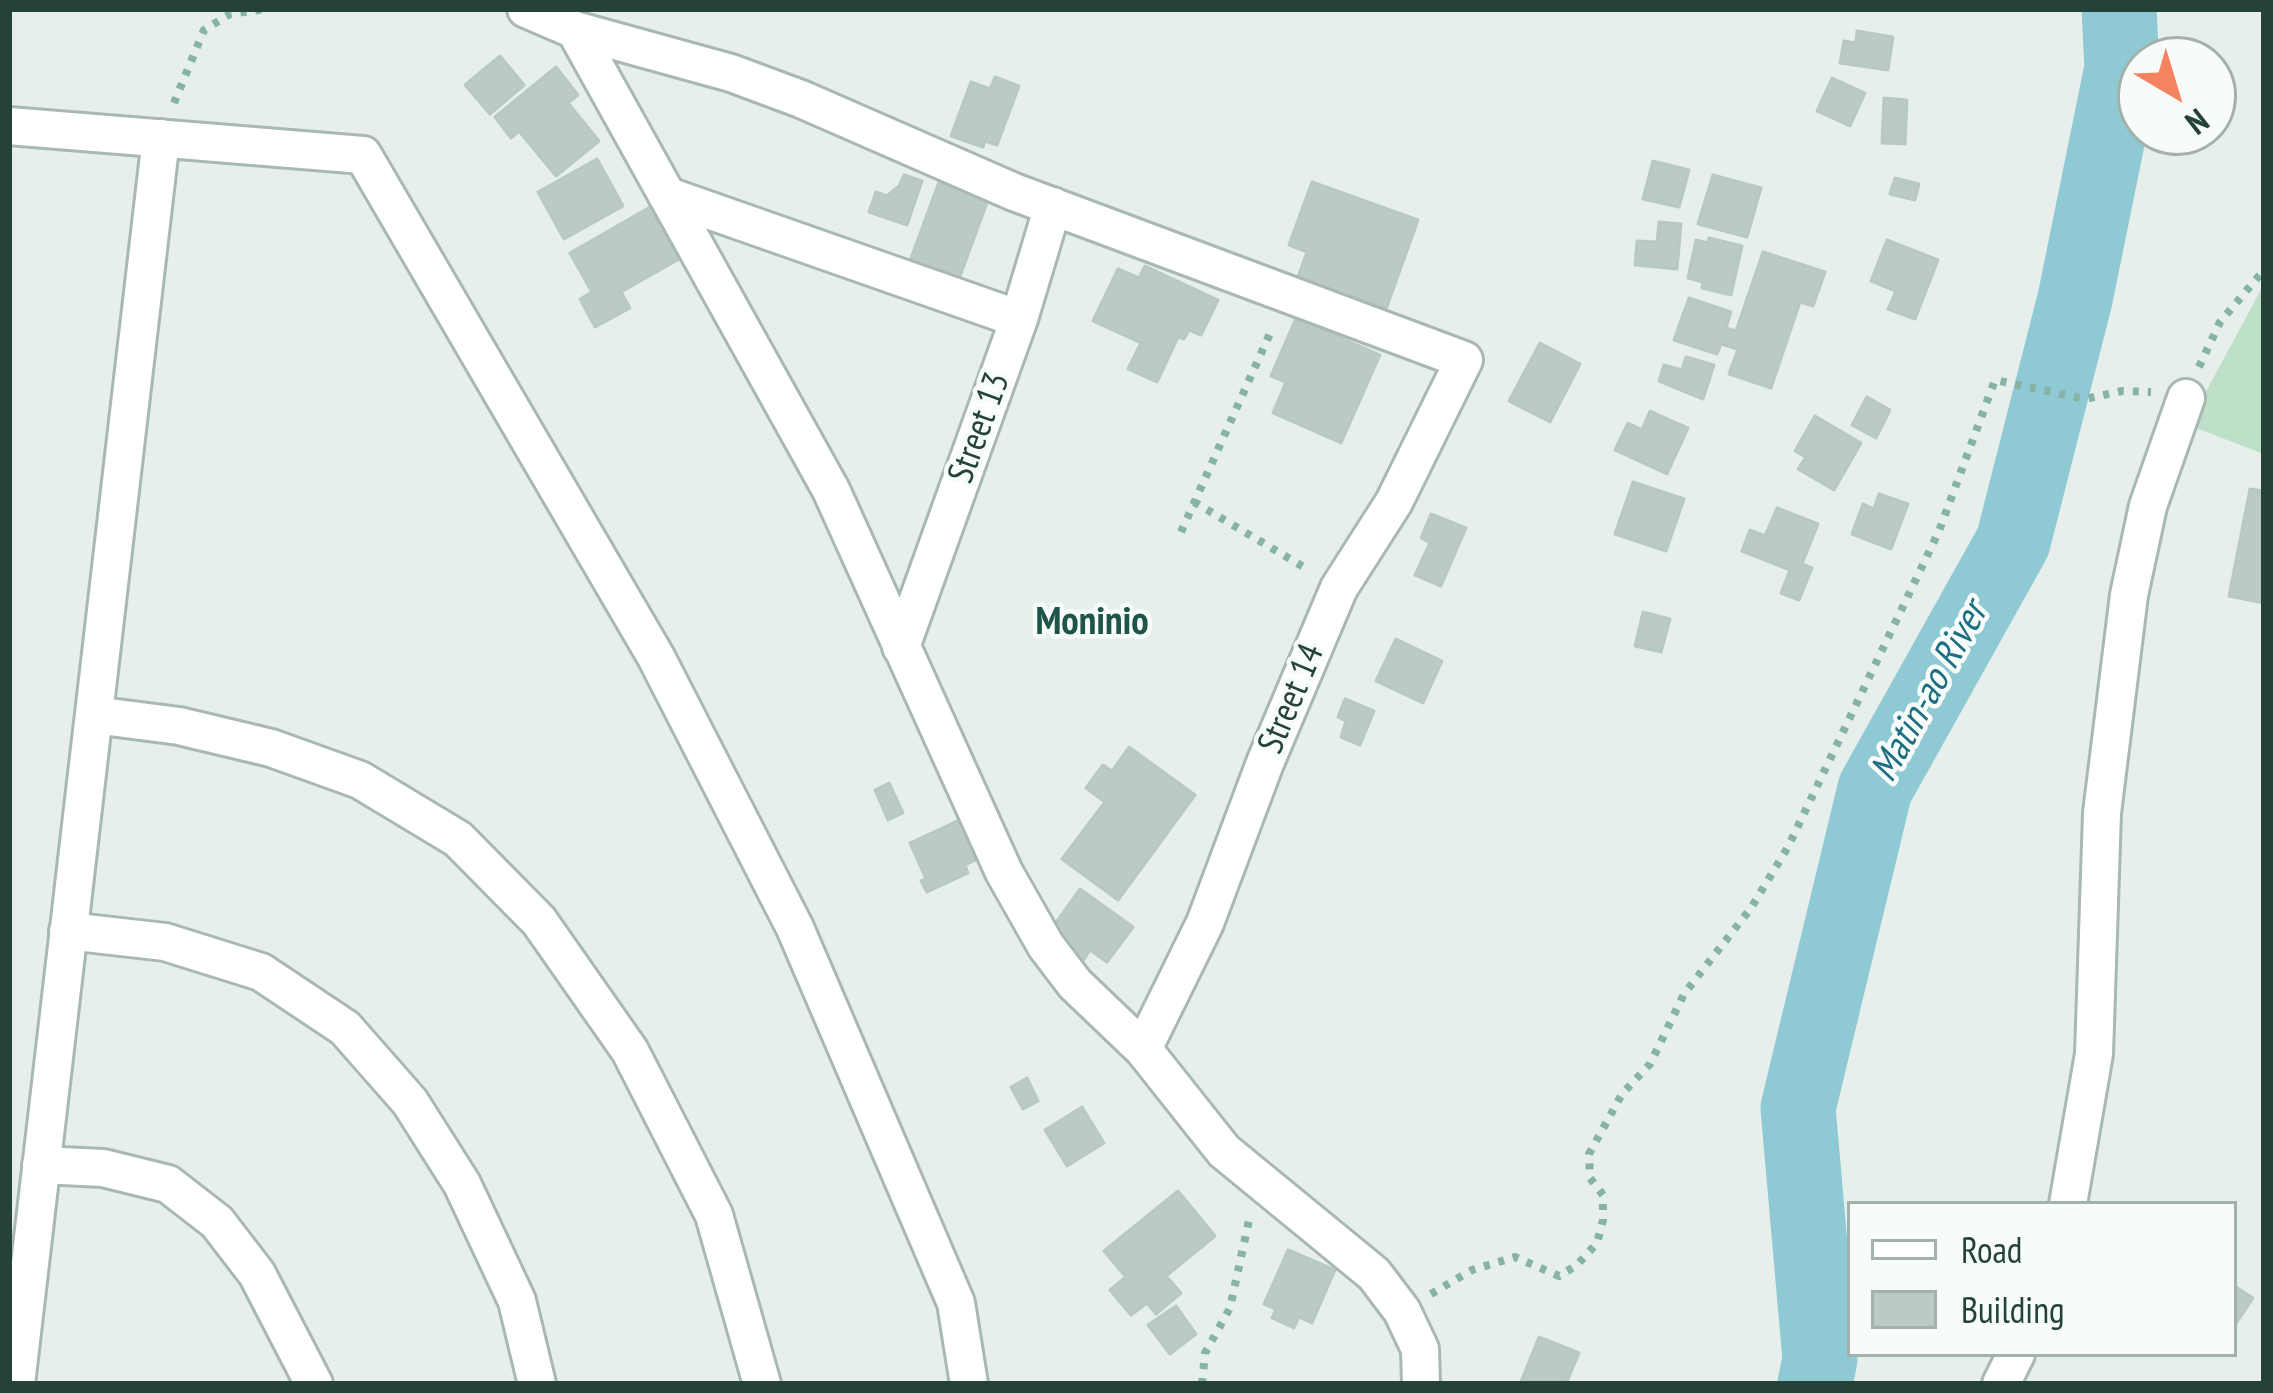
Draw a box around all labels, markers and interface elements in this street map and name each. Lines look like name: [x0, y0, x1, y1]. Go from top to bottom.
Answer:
north arrow: [2117, 36, 2237, 156]
text: N: [2177, 100, 2218, 145]
street label: Street 13: [940, 367, 1020, 489]
water label: Matin-ao River: [1862, 594, 1998, 790]
district label: Moninio: [1035, 600, 1149, 646]
street label: Street 14: [1250, 638, 1334, 760]
legend: [1847, 1201, 2237, 1357]
text: Road: [1961, 1226, 2022, 1273]
text: Building: [1961, 1286, 2065, 1333]

